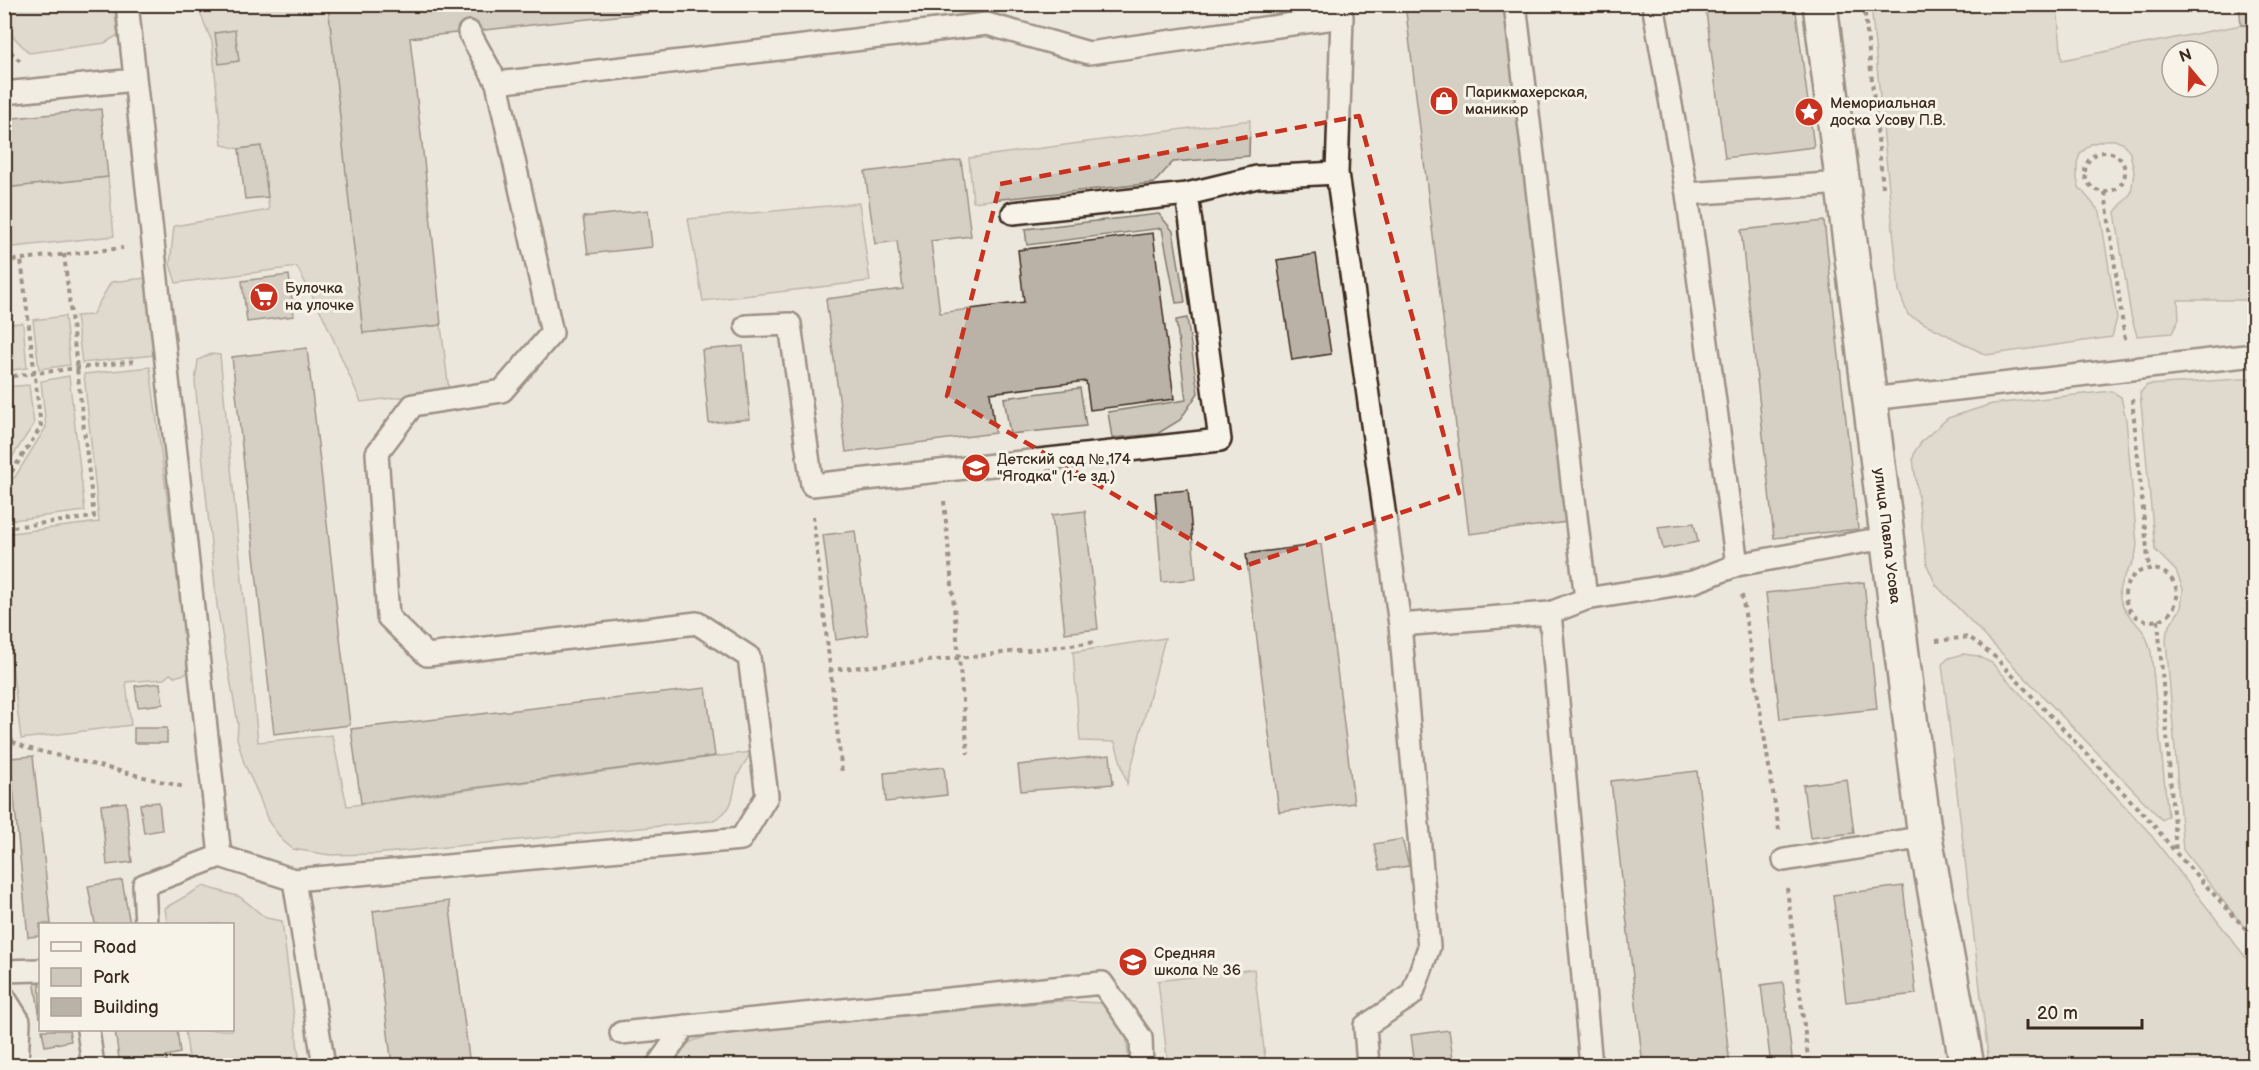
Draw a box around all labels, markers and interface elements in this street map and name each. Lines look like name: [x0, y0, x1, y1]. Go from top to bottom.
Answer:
north arrow: [2160, 39, 2220, 99]
text: N: [2177, 45, 2194, 67]
place label: Парикмахерская, маникюр: [1465, 83, 1588, 119]
shop icon: Парикмахерская, маникюр: [1428, 85, 1460, 117]
place label: Мемориальная доска Усову П.В.: [1830, 94, 1945, 130]
place icon: Мемориальная доска Усову П.В.: [1793, 96, 1825, 128]
place label: Булочка на улочке: [285, 279, 354, 315]
supermarket icon: Булочка на улочке: [248, 281, 280, 313]
place label: Детский сад № 174 "Ягодка" (1-е зд.): [997, 450, 1131, 486]
school or university icon: Детский сад № 174 "Ягодка" (1-е зд.): [960, 452, 992, 484]
street label: улица Павла Усова: [1869, 467, 1905, 605]
legend: [39, 923, 234, 1031]
text: Road: [93, 937, 137, 958]
place label: Средняя школа № 36: [1154, 944, 1241, 980]
school or university icon: Средняя школа № 36: [1117, 946, 1149, 978]
text: Park: [93, 967, 129, 988]
scale bar: [2028, 992, 2142, 1030]
text: Building: [93, 997, 159, 1018]
text: 20 m: [2037, 1003, 2078, 1024]

